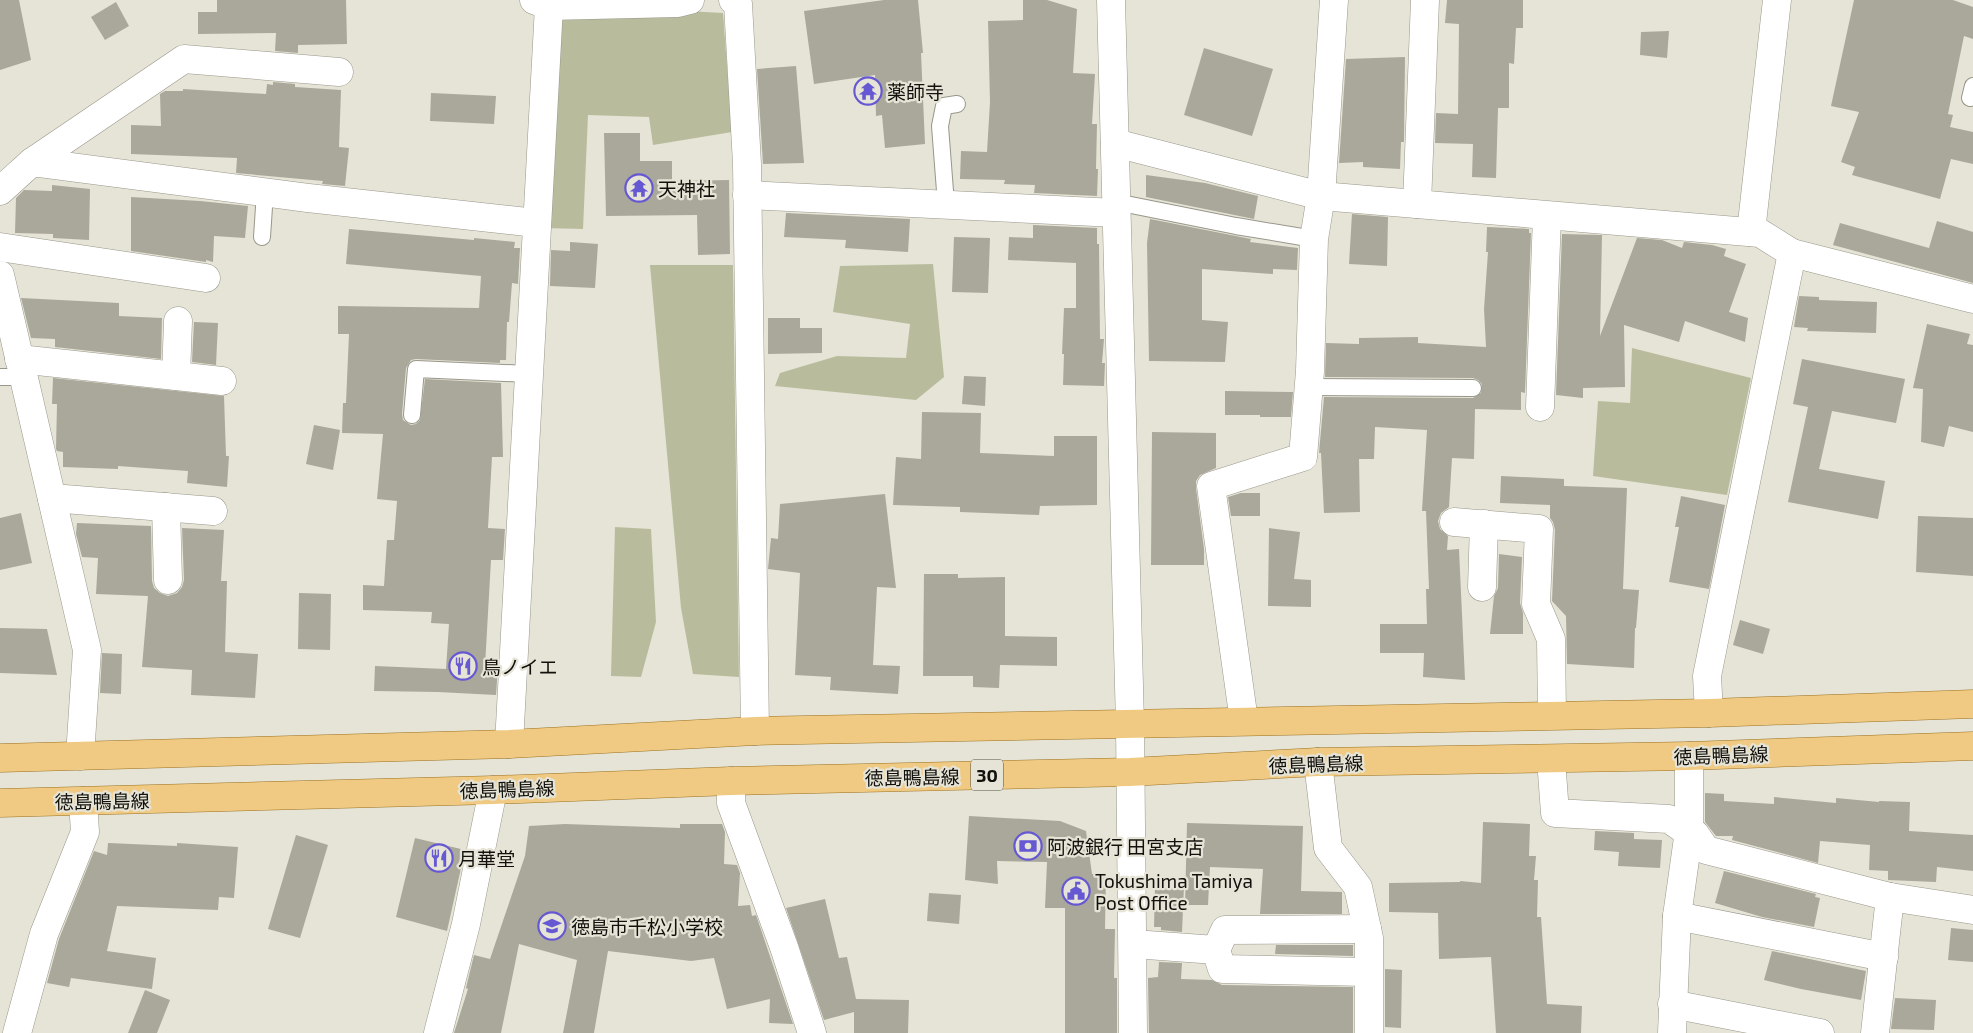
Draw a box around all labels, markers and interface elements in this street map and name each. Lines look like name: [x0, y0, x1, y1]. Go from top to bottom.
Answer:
temple icon: 薬師寺: [853, 76, 883, 106]
place label: 薬師寺: [887, 80, 944, 103]
temple icon: 天神社: [624, 173, 654, 203]
place label: 天神社: [658, 177, 715, 200]
restaurant icon: 鳥ノイエ: [448, 651, 478, 681]
place label: 鳥ノイエ: [482, 655, 558, 678]
street label: 徳島鴨島線: [1673, 742, 1769, 768]
street label: 徳島鴨島線: [1268, 751, 1364, 777]
road number: 30: [971, 760, 1003, 790]
street label: 徳島鴨島線: [864, 765, 960, 789]
street label: 徳島鴨島線: [459, 776, 555, 802]
street label: 徳島鴨島線: [54, 789, 150, 813]
bank icon: 阿波銀行 田宮支店: [1013, 831, 1043, 861]
place label: 阿波銀行 田宮支店: [1047, 835, 1203, 858]
restaurant icon: 月華堂: [424, 843, 454, 873]
place label: 月華堂: [458, 847, 515, 870]
place label: Tokushima Tamiya Post Office: [1095, 869, 1253, 914]
public building icon: Tokushima Tamiya Post Office: [1061, 876, 1091, 906]
school or university icon: 徳島市千松小学校: [537, 911, 567, 941]
place label: 徳島市千松小学校: [571, 915, 723, 938]

